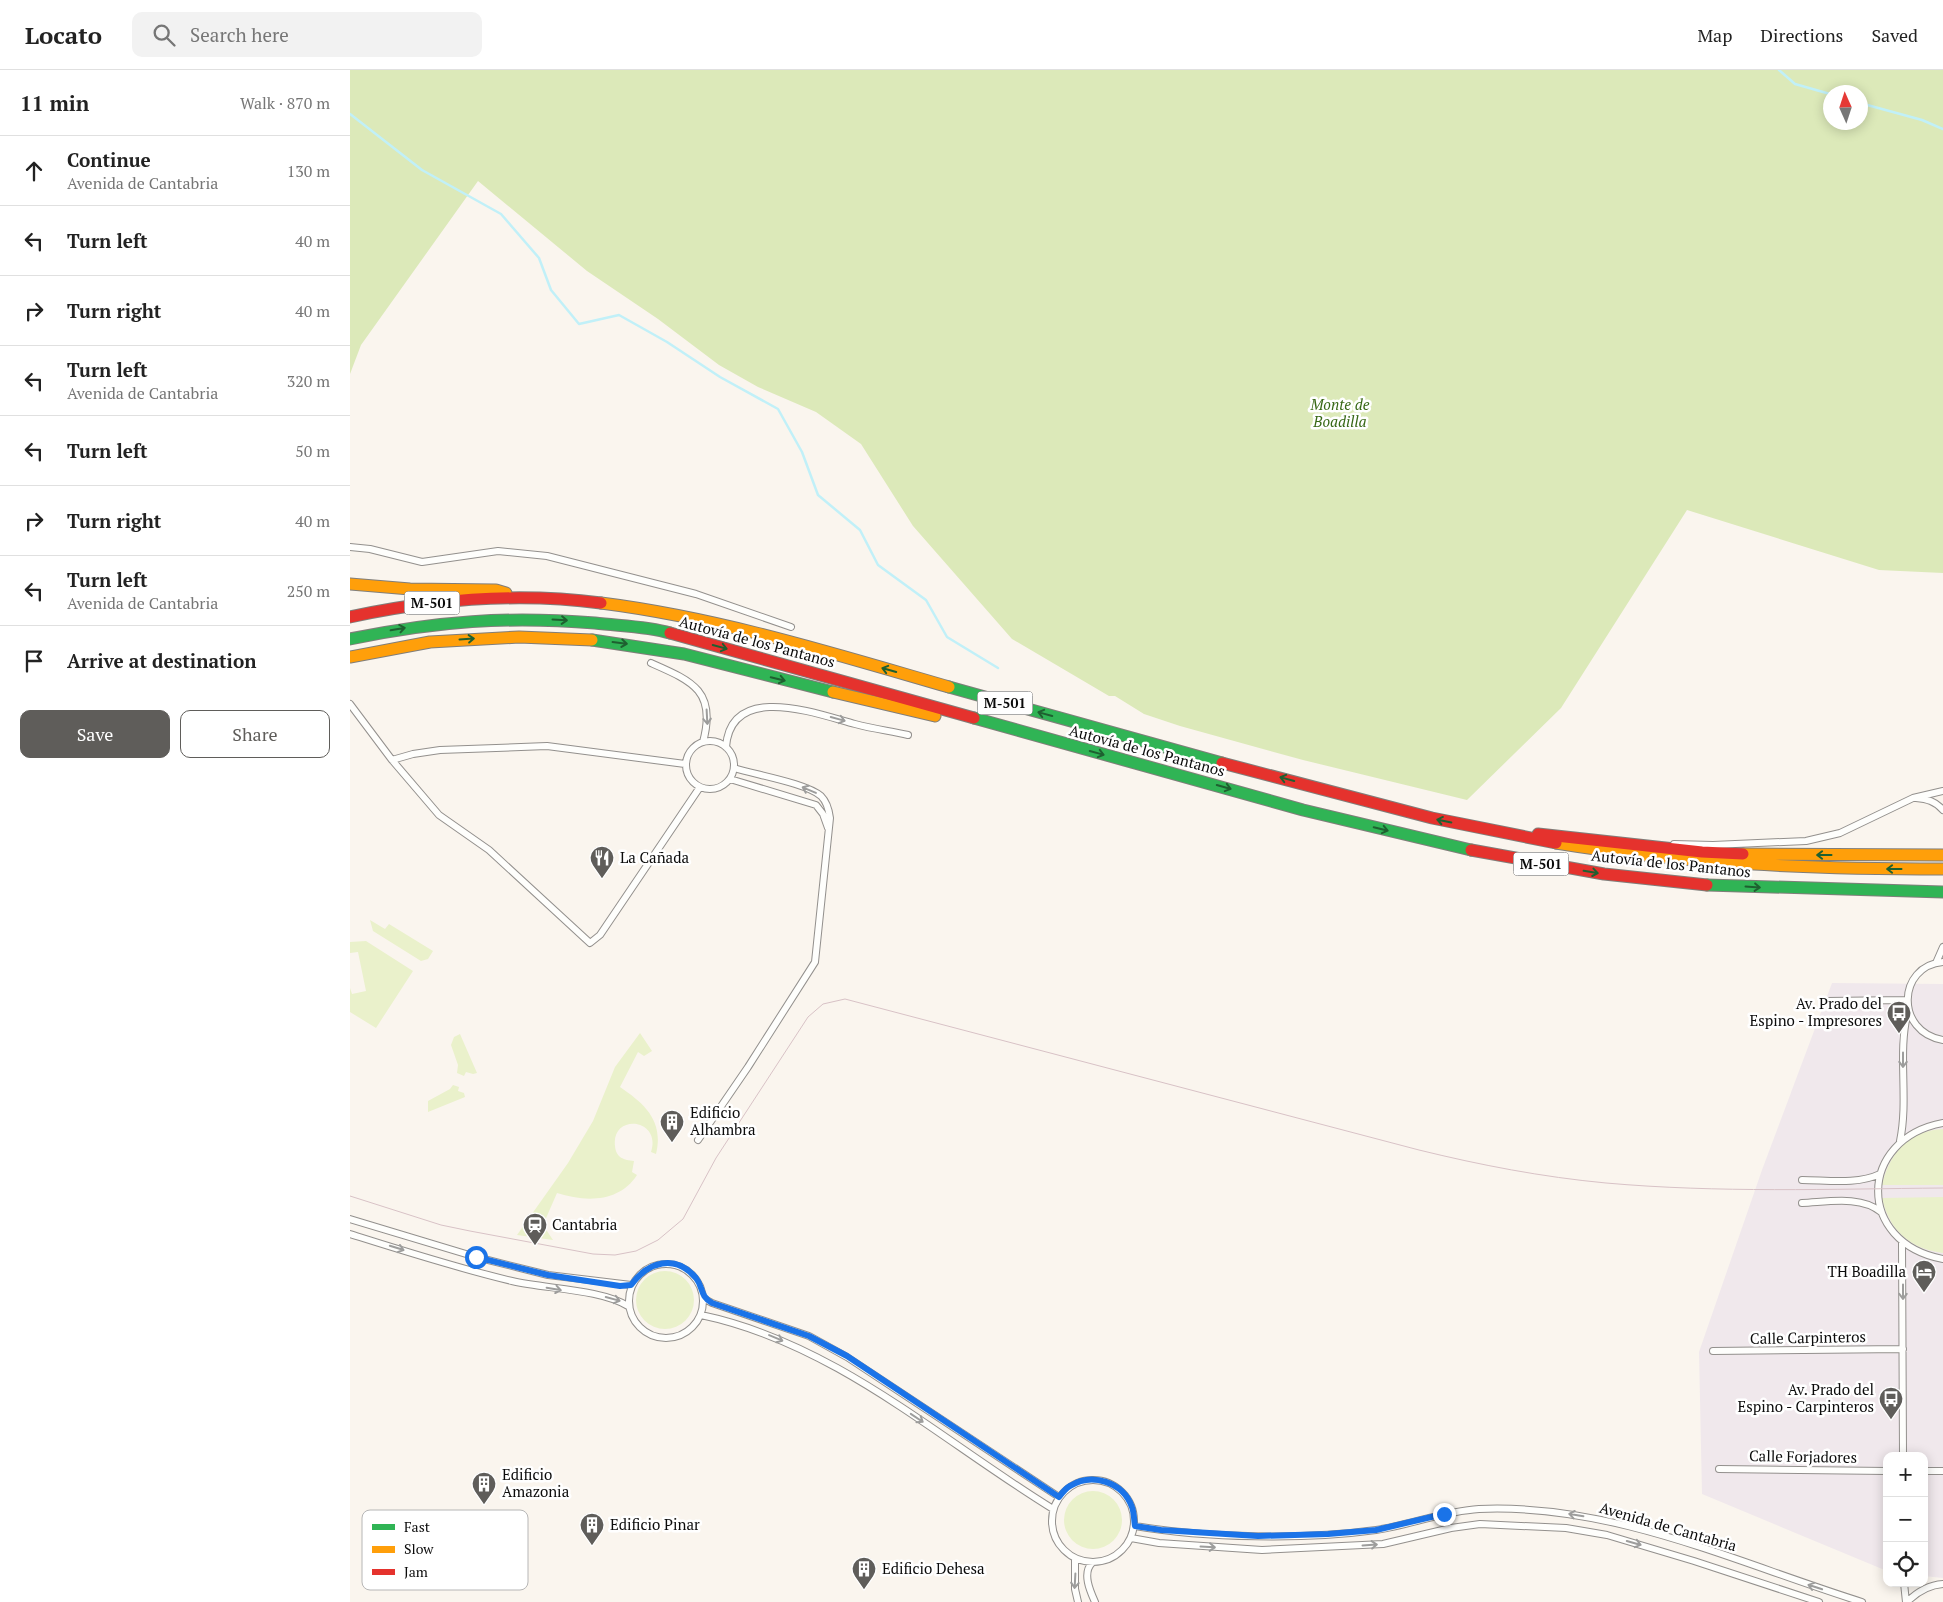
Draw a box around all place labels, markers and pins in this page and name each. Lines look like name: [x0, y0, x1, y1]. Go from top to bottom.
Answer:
restaurant icon: La Cañada: [589, 845, 615, 879]
place label: La Cañada: [620, 847, 690, 867]
place label: Av. Prado del Espino - Impresores: [1749, 993, 1882, 1030]
bus stop icon: Av. Prado del Espino - Impresores: [1886, 1000, 1912, 1034]
place label: Edificio Alhambra: [690, 1102, 756, 1139]
building icon: Edificio Alhambra: [659, 1109, 685, 1143]
station icon: Cantabria: [522, 1212, 548, 1246]
place label: Cantabria: [552, 1214, 618, 1234]
hotel icon: TH Boadilla: [1911, 1259, 1937, 1293]
place label: TH Boadilla: [1828, 1261, 1906, 1281]
place label: Av. Prado del Espino - Carpinteros: [1738, 1379, 1874, 1416]
bus stop icon: Av. Prado del Espino - Carpinteros: [1878, 1386, 1904, 1420]
place label: Edificio Amazonia: [502, 1464, 570, 1501]
building icon: Edificio Amazonia: [471, 1471, 497, 1505]
building icon: Edificio Pinar: [579, 1512, 605, 1546]
place label: Edificio Pinar: [610, 1514, 700, 1534]
building icon: Edificio Dehesa: [851, 1556, 877, 1590]
place label: Edificio Dehesa: [882, 1558, 985, 1578]

